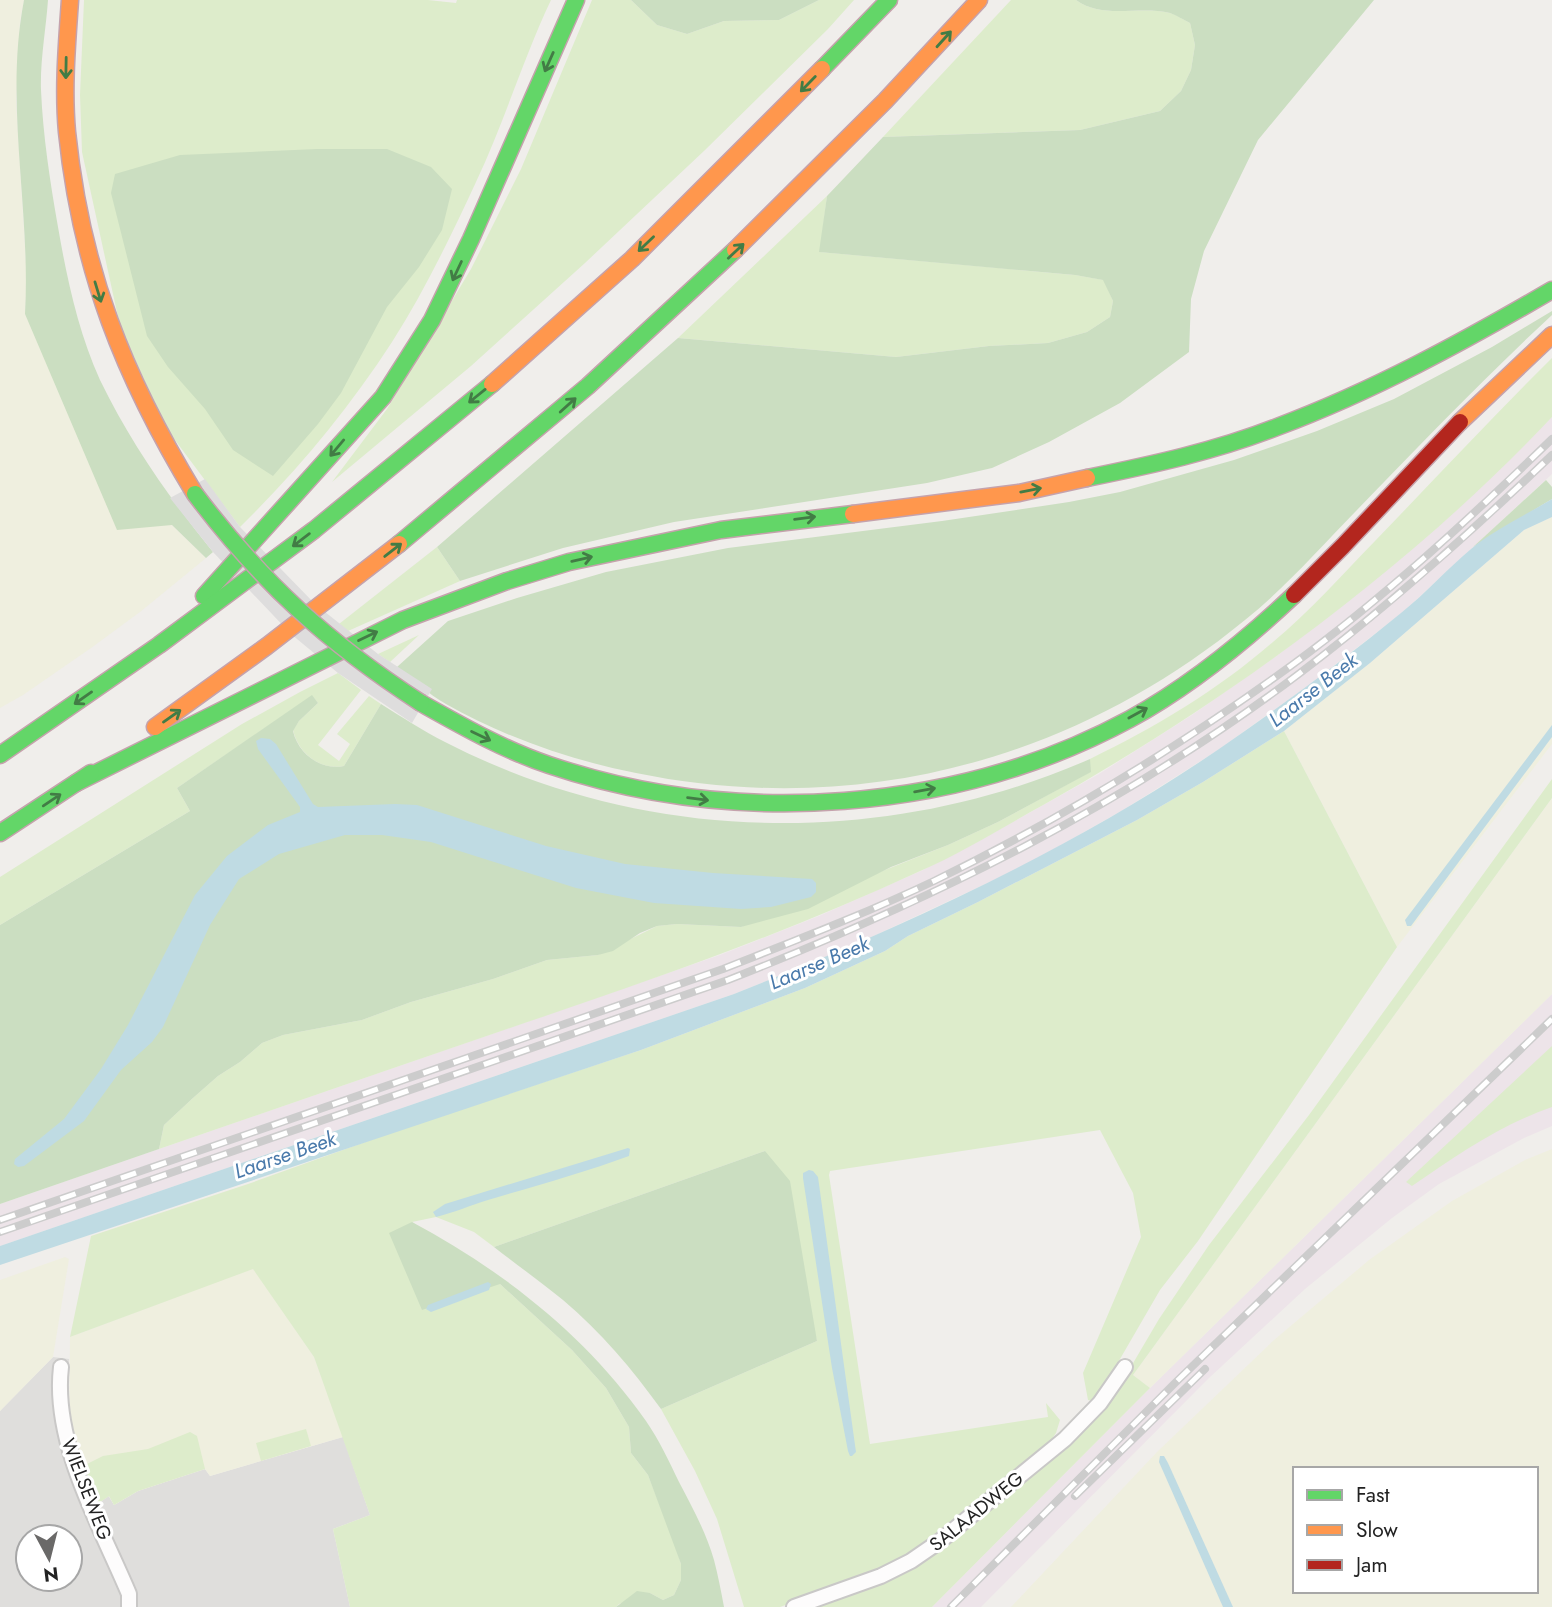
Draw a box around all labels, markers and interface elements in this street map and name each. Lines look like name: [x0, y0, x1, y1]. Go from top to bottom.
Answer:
one-way arrow: [936, 30, 952, 48]
one-way arrow: [542, 51, 555, 73]
one-way arrow: [59, 56, 73, 79]
one-way arrow: [800, 76, 817, 93]
one-way arrow: [638, 236, 655, 253]
one-way arrow: [727, 243, 744, 260]
one-way arrow: [450, 260, 463, 281]
one-way arrow: [93, 281, 106, 303]
one-way arrow: [468, 388, 486, 404]
one-way arrow: [559, 396, 576, 413]
one-way arrow: [329, 439, 345, 457]
one-way arrow: [1019, 483, 1042, 497]
one-way arrow: [794, 511, 816, 524]
one-way arrow: [292, 533, 311, 547]
one-way arrow: [384, 542, 402, 557]
one-way arrow: [570, 552, 593, 565]
one-way arrow: [357, 629, 378, 643]
water label: Laarse Beek: [1262, 645, 1365, 734]
one-way arrow: [74, 691, 93, 705]
one-way arrow: [1127, 706, 1147, 720]
one-way arrow: [162, 709, 181, 723]
one-way arrow: [470, 730, 491, 743]
one-way arrow: [913, 783, 935, 797]
one-way arrow: [41, 792, 61, 806]
one-way arrow: [686, 792, 709, 805]
water label: Laarse Beek: [764, 928, 874, 997]
water label: Laarse Beek: [230, 1123, 341, 1186]
street label: WIELSEWEG: [55, 1434, 118, 1544]
street label: SALAADWEG: [923, 1465, 1029, 1558]
legend: [1293, 1467, 1538, 1593]
text: Fast: [1356, 1480, 1389, 1510]
text: Slow: [1356, 1515, 1398, 1545]
north arrow: [14, 1523, 84, 1593]
text: Jam: [1353, 1550, 1388, 1580]
text: N: [42, 1560, 60, 1589]

